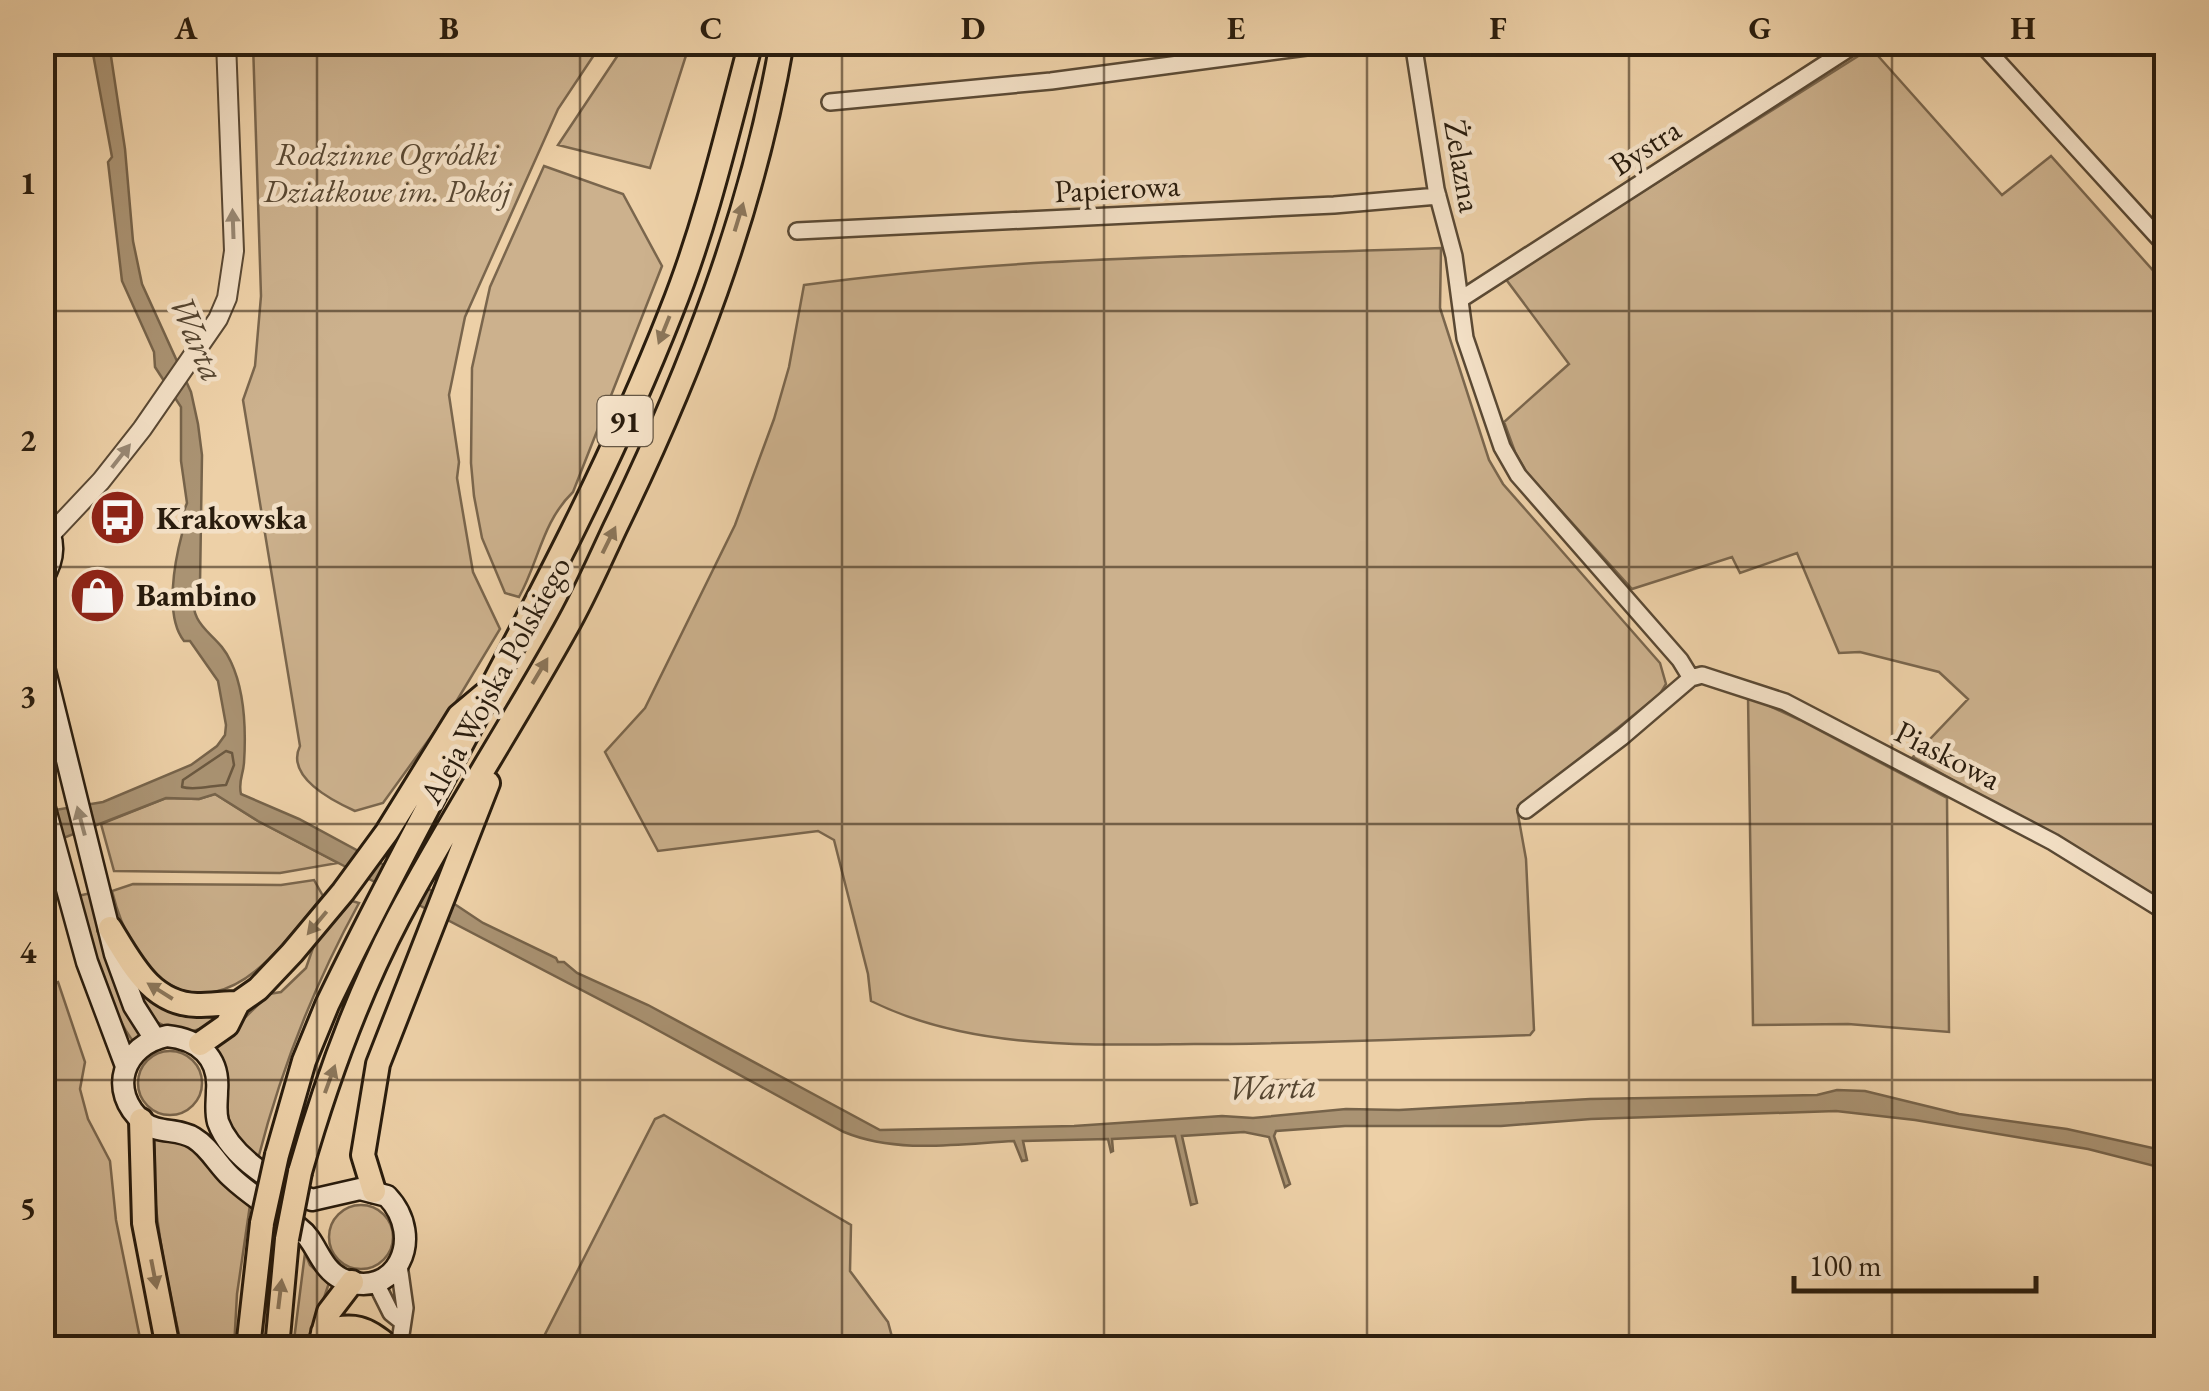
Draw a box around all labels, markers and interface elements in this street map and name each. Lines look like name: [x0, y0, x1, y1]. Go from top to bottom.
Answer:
text: A: [173, 7, 198, 49]
text: B: [439, 7, 459, 49]
text: C: [700, 7, 722, 49]
text: D: [961, 7, 985, 49]
text: E: [1227, 7, 1245, 49]
text: F: [1489, 7, 1507, 49]
text: G: [1748, 7, 1772, 49]
text: H: [2010, 7, 2036, 49]
street label: Bystra: [1601, 108, 1689, 185]
street label: Żelazna: [1434, 116, 1492, 216]
park label: Rodzinne Ogródki Działkowe im. Pokój: [262, 133, 512, 212]
text: 1: [20, 162, 36, 204]
street label: Papierowa: [1053, 164, 1181, 212]
one-way arrow: [733, 202, 748, 232]
one-way arrow: [224, 208, 240, 239]
water label: Warta: [160, 288, 236, 388]
one-way arrow: [655, 315, 671, 345]
road number: 91: [598, 396, 652, 446]
text: 2: [20, 419, 37, 461]
one-way arrow: [110, 443, 131, 468]
bus stop icon: Krakowska: [87, 488, 147, 548]
place label: Krakowska: [156, 497, 308, 539]
one-way arrow: [601, 525, 618, 554]
street label: Aleja Wojska Polskiego: [409, 549, 580, 812]
shop icon: Bambino: [67, 565, 127, 625]
place label: Bambino: [136, 574, 256, 616]
one-way arrow: [531, 657, 548, 685]
text: 3: [20, 675, 36, 717]
street label: Piaskowa: [1888, 711, 2008, 800]
one-way arrow: [73, 805, 89, 836]
one-way arrow: [307, 910, 329, 935]
text: 4: [20, 931, 38, 973]
one-way arrow: [147, 982, 174, 1000]
water label: Warta: [1226, 1062, 1318, 1110]
one-way arrow: [323, 1064, 338, 1094]
text: 5: [20, 1187, 36, 1229]
scale bar: [1794, 1231, 2036, 1293]
text: 100 m: [1809, 1246, 1882, 1285]
one-way arrow: [146, 1259, 162, 1290]
one-way arrow: [273, 1277, 289, 1309]

